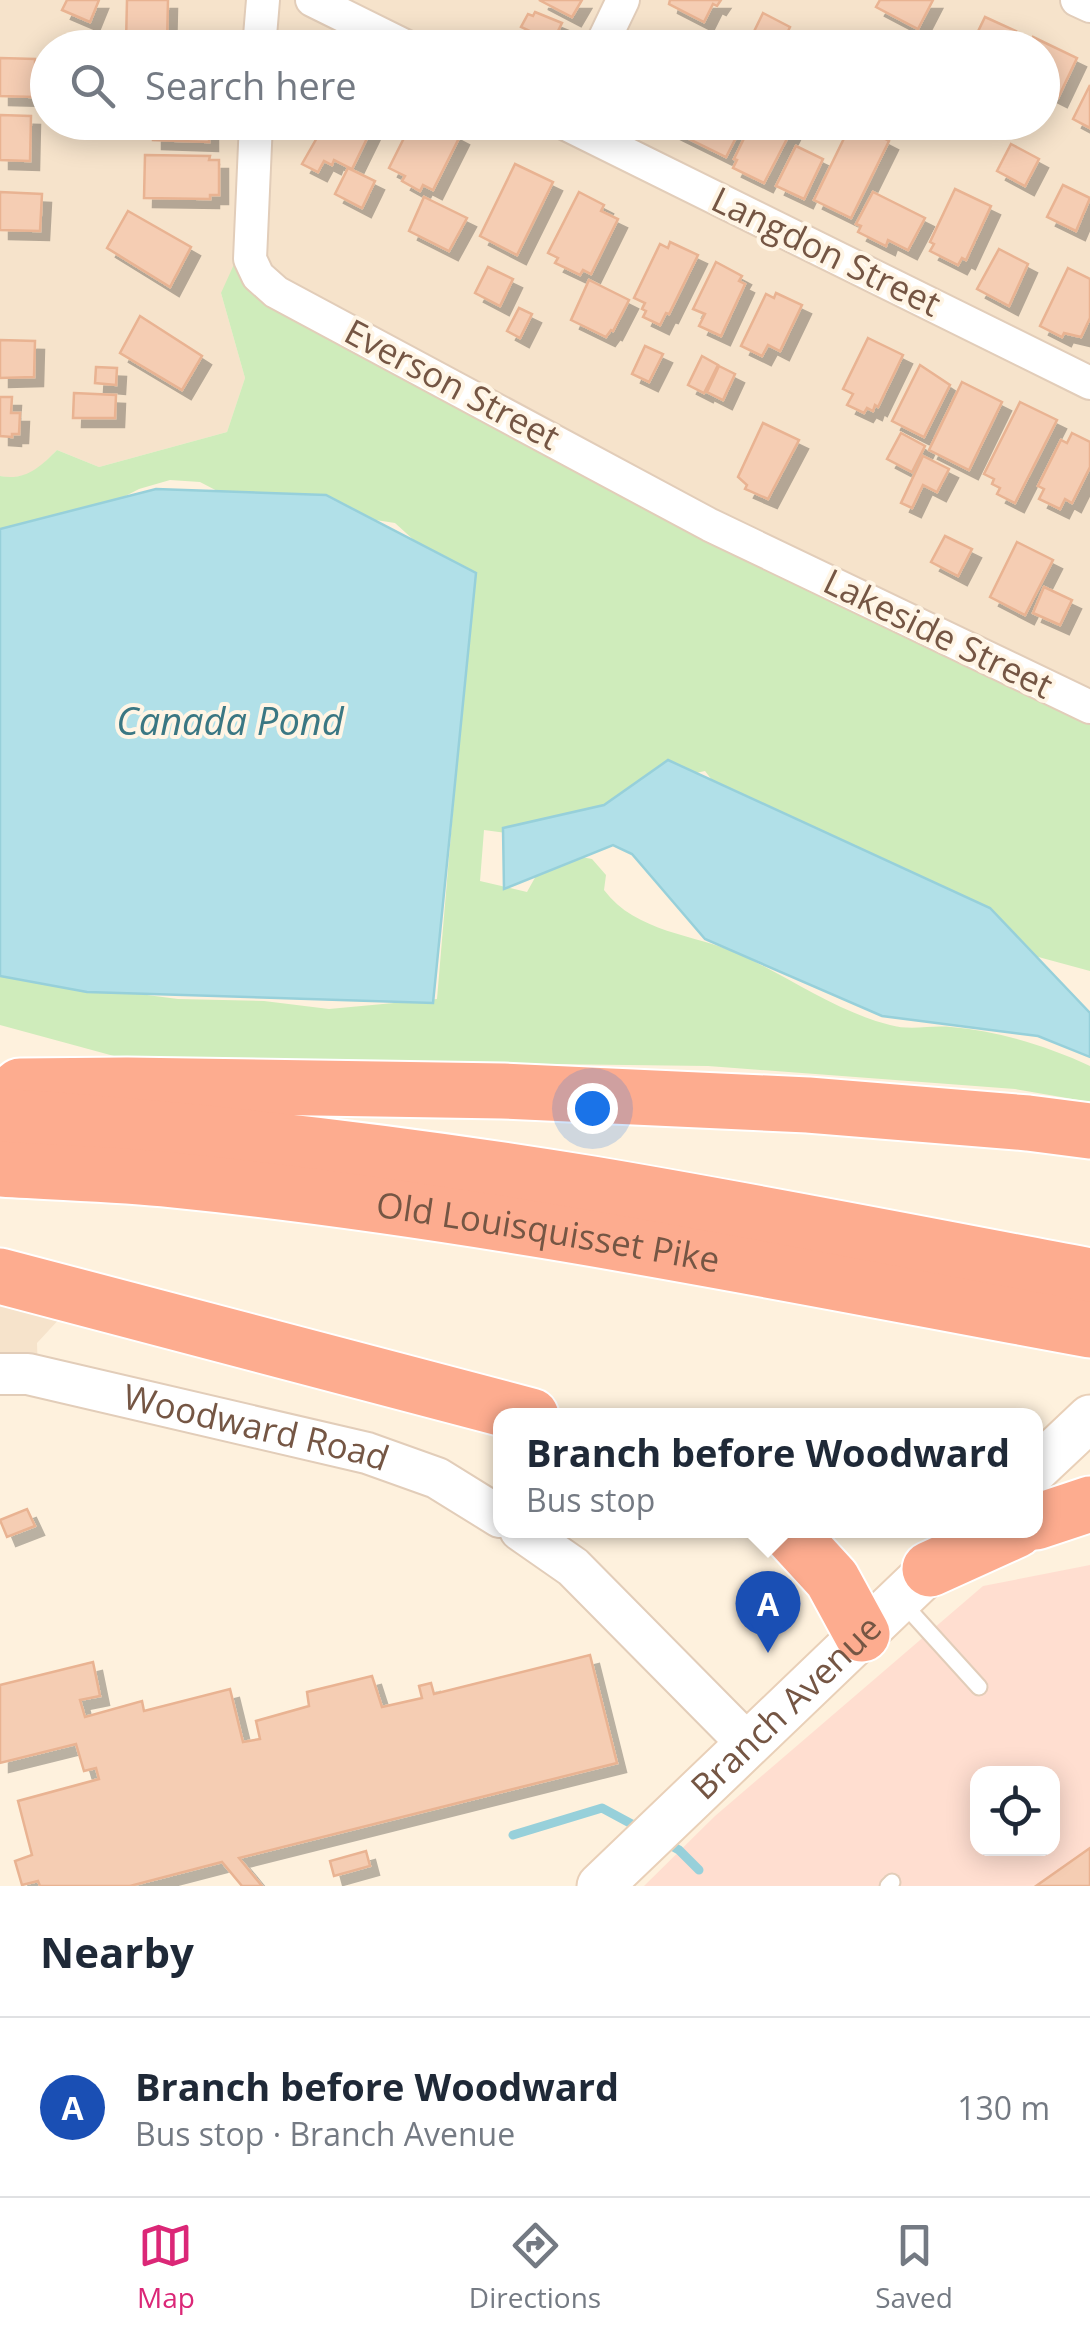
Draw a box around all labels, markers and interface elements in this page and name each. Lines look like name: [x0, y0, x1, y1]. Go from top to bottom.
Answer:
search box: [30, 30, 1060, 140]
icon: search: [65, 58, 120, 113]
text: Search here: [145, 59, 357, 111]
street label: Langdon Street: [704, 175, 949, 326]
street label: Everson Street: [337, 307, 568, 460]
street label: Lakeside Street: [816, 557, 1061, 708]
water label: Canada Pond: [116, 694, 345, 746]
your location: [567, 1083, 618, 1134]
street label: Old Louisquisset Pike: [373, 1180, 724, 1283]
street label: Woodward Road: [119, 1372, 395, 1481]
popup: [493, 1408, 1043, 1538]
text: Branch before Woodward: [526, 1426, 1010, 1478]
text: Bus stop: [526, 1478, 655, 1521]
pin: A: [736, 1570, 800, 1653]
street label: Branch Avenue: [680, 1604, 891, 1809]
map controls: [970, 1766, 1060, 1856]
button: locate: [970, 1766, 1060, 1856]
text: Nearby: [40, 1923, 194, 1980]
text: Branch before Woodward: [135, 2060, 619, 2112]
text: A: [61, 2086, 84, 2129]
text: 130 m: [957, 2086, 1050, 2129]
text: Bus stop · Branch Avenue: [135, 2112, 515, 2155]
tab: Map: [137, 2218, 195, 2316]
tab: Directions: [469, 2218, 601, 2316]
tab: Saved: [875, 2218, 953, 2316]

